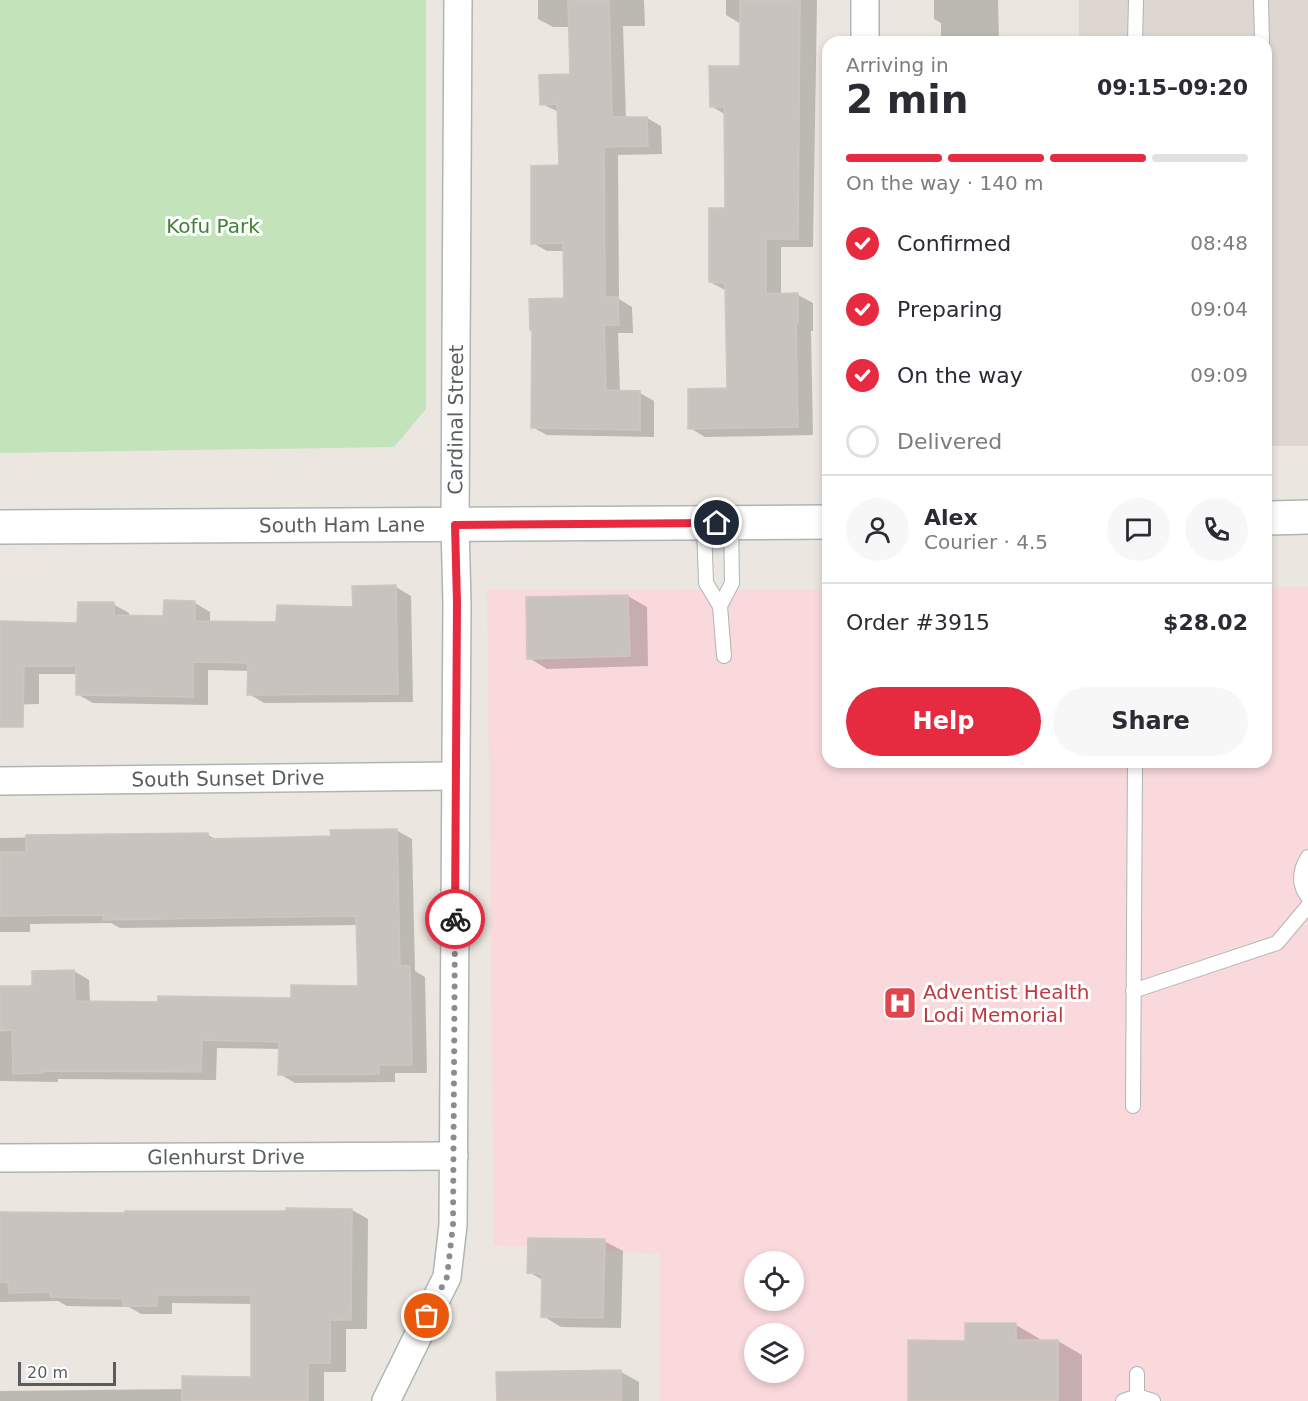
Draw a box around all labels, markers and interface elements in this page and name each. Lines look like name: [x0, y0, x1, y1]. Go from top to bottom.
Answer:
text: Arriving in: [846, 53, 949, 77]
text: 09:15–09:20: [1097, 75, 1248, 100]
text: 2 min: [846, 77, 968, 122]
text: On the way · 140 m: [846, 171, 1044, 195]
park label: Kofu Park: [166, 214, 260, 238]
icon: check: [846, 227, 879, 260]
text: Confirmed: [897, 231, 1011, 256]
text: 08:48: [1190, 231, 1248, 255]
icon: check: [846, 293, 879, 326]
text: Preparing: [897, 297, 1003, 322]
text: 09:04: [1190, 297, 1248, 321]
street label: Cardinal Street: [443, 344, 468, 495]
icon: check: [846, 359, 879, 392]
text: On the way: [897, 363, 1023, 388]
text: 09:09: [1190, 363, 1248, 387]
text: Delivered: [897, 429, 1002, 454]
pin: [691, 497, 742, 548]
button: person: [846, 498, 909, 561]
button: chat: [1107, 498, 1170, 561]
button: phone: [1185, 498, 1248, 561]
text: Alex: [924, 505, 978, 530]
icon: home: [700, 506, 733, 539]
street label: South Ham Lane: [259, 512, 425, 537]
text: Courier · 4.5: [924, 530, 1048, 554]
text: Order #3915: [846, 610, 990, 635]
text: $28.02: [1163, 610, 1248, 635]
button: Help: [846, 687, 1041, 756]
button: Share: [1053, 687, 1248, 756]
street label: South Sunset Drive: [131, 765, 325, 792]
courier: [425, 889, 485, 949]
icon: bike: [439, 903, 472, 936]
place label: Adventist Health Lodi Memorial: [923, 980, 1090, 1027]
hospital icon: Adventist Health Lodi Memorial: [882, 985, 918, 1021]
street label: Glenhurst Drive: [147, 1145, 305, 1169]
map controls: [744, 1251, 804, 1383]
button: locate: [744, 1251, 804, 1311]
pin: [401, 1290, 452, 1341]
icon: bag: [410, 1299, 443, 1332]
button: layers: [744, 1323, 804, 1383]
scale bar: [18, 1359, 116, 1386]
text: 20 m: [27, 1363, 68, 1382]

